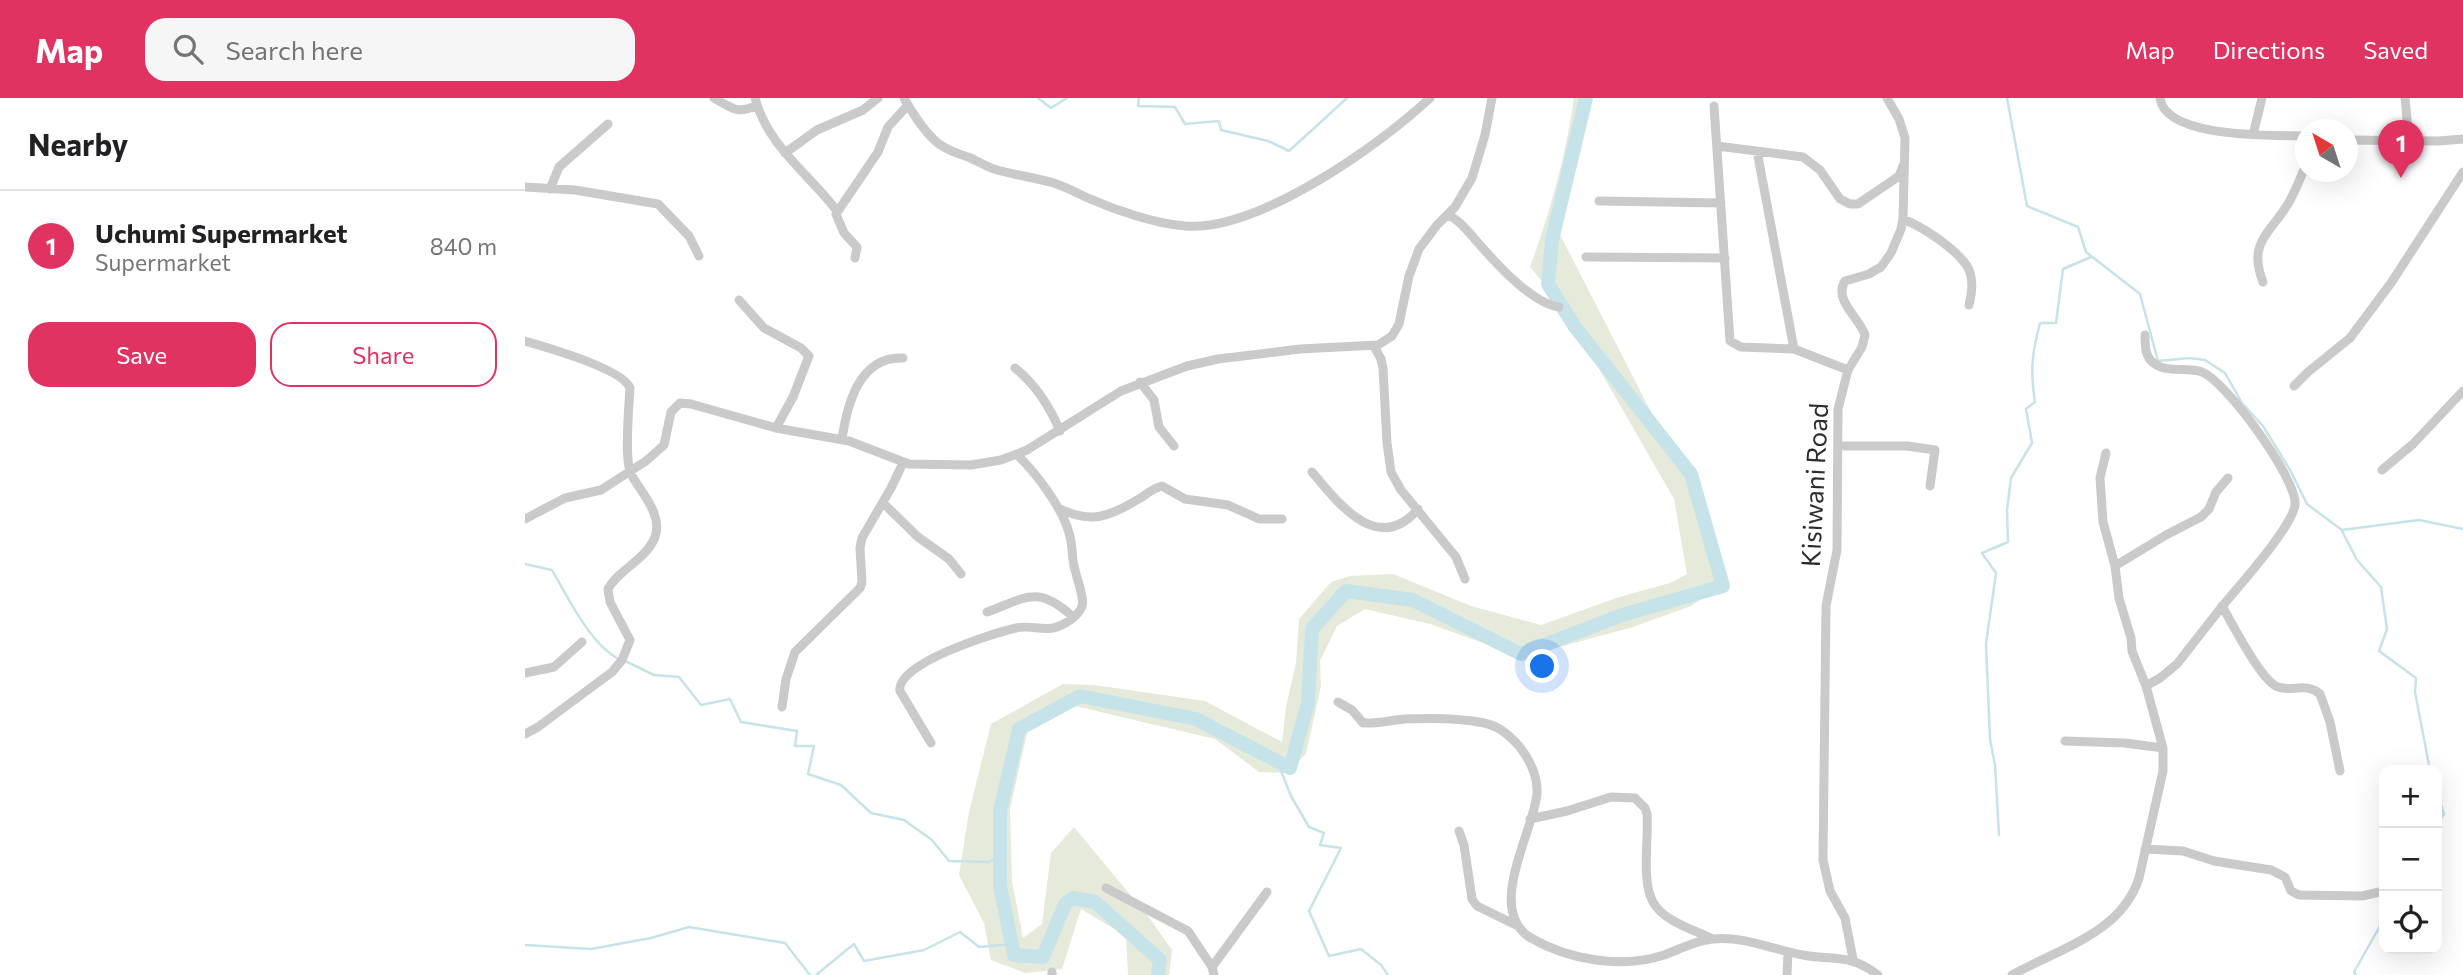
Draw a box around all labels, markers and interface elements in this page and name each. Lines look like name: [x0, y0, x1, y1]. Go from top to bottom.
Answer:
search box: [145, 18, 635, 81]
text: Map: [35, 29, 103, 70]
icon: search: [169, 30, 207, 68]
text: Search here: [225, 34, 363, 65]
text: Map: [2125, 35, 2175, 64]
text: Directions: [2213, 35, 2325, 64]
text: Saved: [2363, 35, 2428, 64]
north arrow: [2295, 119, 2358, 182]
pin: 1: [2378, 120, 2424, 178]
text: Nearby: [28, 125, 128, 162]
text: Uchumi Supermarket: [95, 217, 348, 248]
text: 1: [46, 232, 56, 260]
text: 840 m: [430, 232, 497, 260]
text: Supermarket: [95, 248, 231, 276]
button: Save: [28, 322, 256, 387]
button: Share: [270, 322, 497, 387]
street label: Kisiwani Road: [1794, 402, 1833, 568]
your location: [1525, 649, 1559, 683]
map controls: [2379, 765, 2442, 954]
button: +: [2379, 765, 2442, 828]
button: −: [2379, 828, 2442, 891]
button: locate: [2379, 891, 2442, 954]

